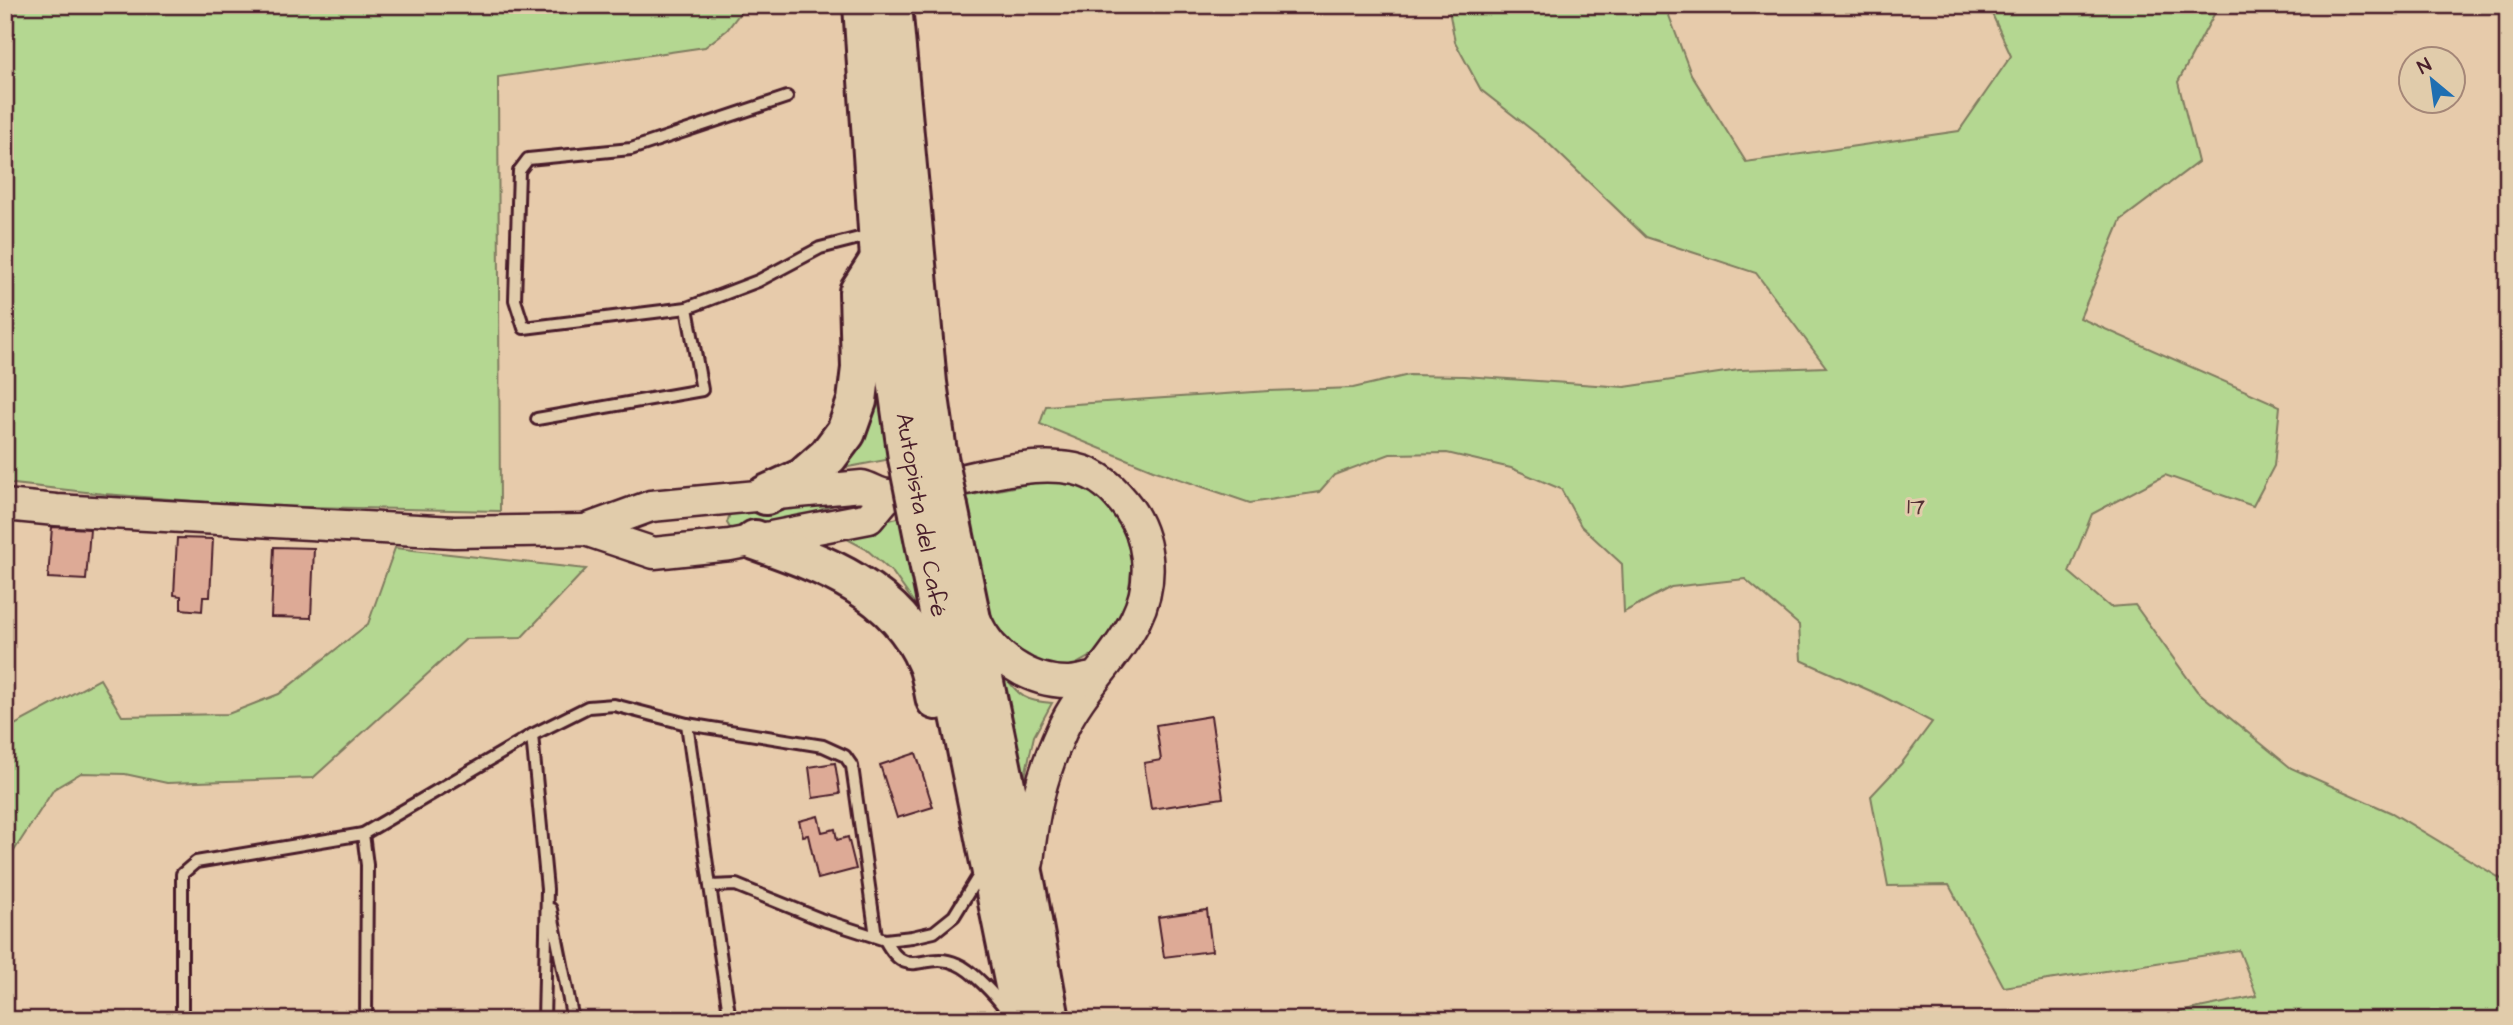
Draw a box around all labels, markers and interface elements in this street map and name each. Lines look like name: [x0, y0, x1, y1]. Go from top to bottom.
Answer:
north arrow: [2398, 46, 2468, 116]
text: N: [2413, 52, 2436, 81]
street label: Autopista del Café: [886, 410, 956, 620]
park label: 17: [1907, 490, 1925, 524]

